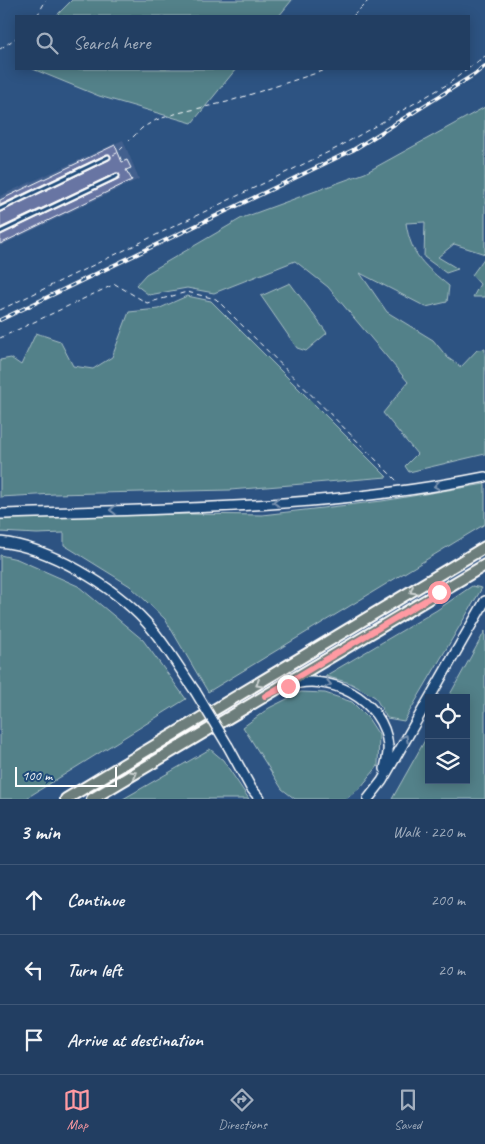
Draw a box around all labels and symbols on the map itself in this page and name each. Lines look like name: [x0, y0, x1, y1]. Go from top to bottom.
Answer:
one-way arrow: [433, 480, 441, 491]
one-way arrow: [271, 497, 279, 508]
one-way arrow: [109, 505, 117, 515]
route start: [428, 581, 451, 604]
one-way arrow: [410, 584, 419, 594]
route end: [277, 675, 300, 698]
one-way arrow: [256, 677, 265, 687]
one-way arrow: [324, 678, 332, 689]
one-way arrow: [399, 735, 409, 744]
scale bar: [15, 764, 118, 787]
one-way arrow: [128, 771, 137, 781]

